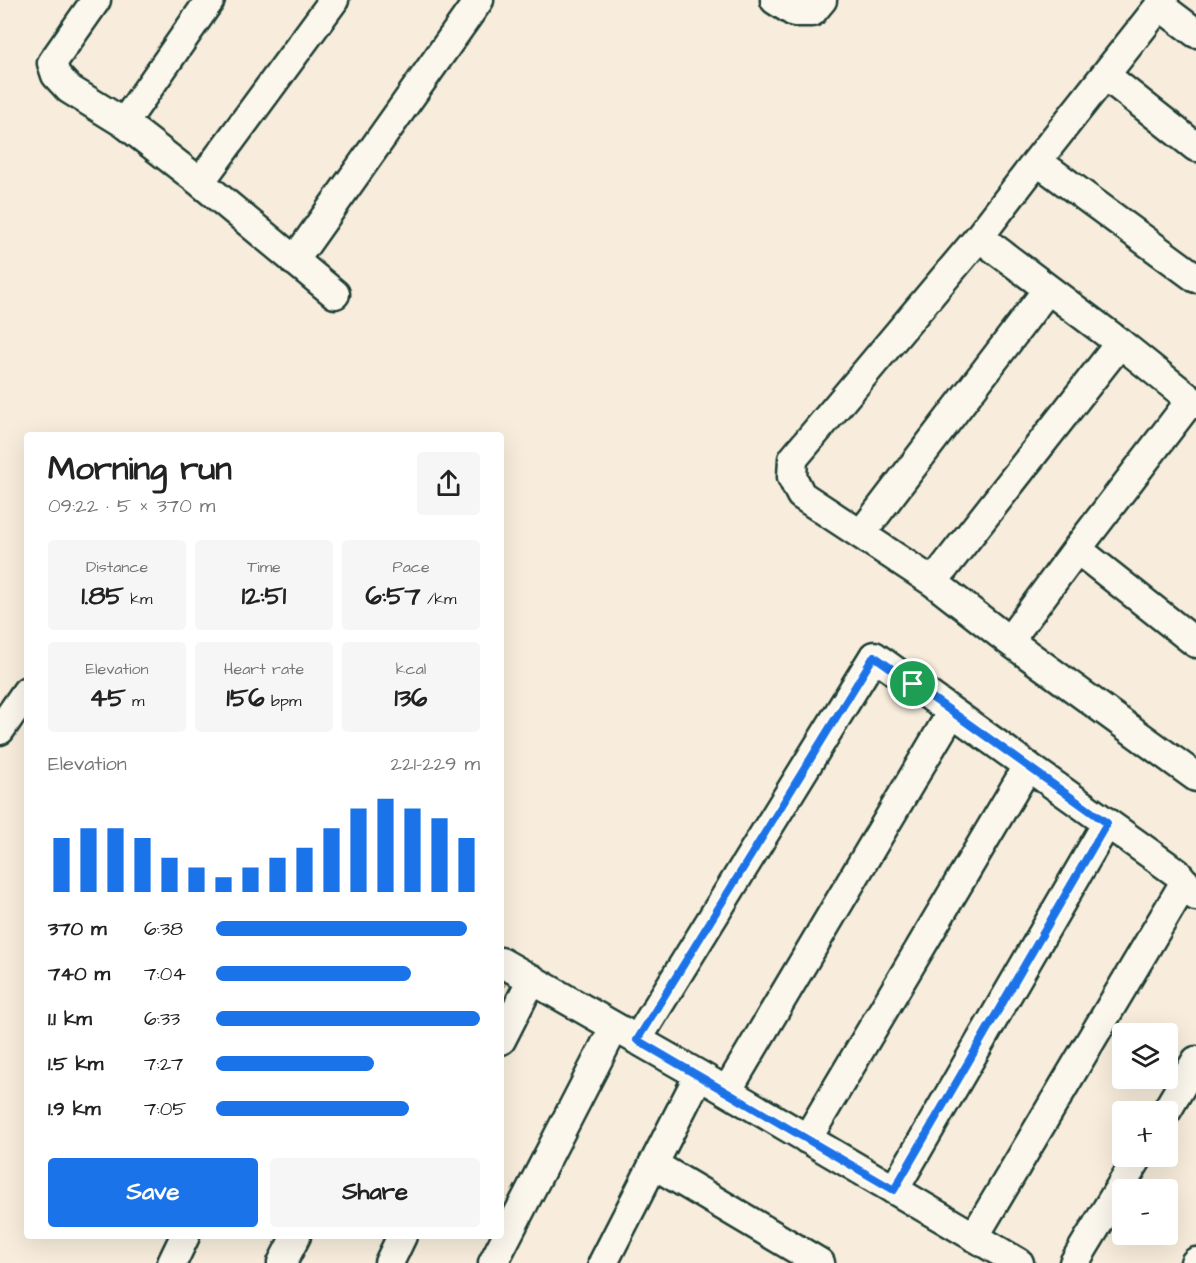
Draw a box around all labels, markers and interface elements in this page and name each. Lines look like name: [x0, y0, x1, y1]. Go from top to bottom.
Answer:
text: Morning run: [48, 446, 232, 492]
button: share: [417, 452, 480, 515]
text: 09:22 · 5 × 370 m: [48, 492, 215, 520]
text: Distance: [86, 556, 148, 578]
text: Time: [247, 556, 281, 578]
text: Pace: [392, 556, 430, 578]
text: 1.85: [82, 578, 124, 614]
text: 12:51: [242, 578, 286, 614]
text: 6:57: [365, 578, 421, 614]
text: km: [124, 588, 152, 610]
text: /km: [421, 588, 457, 610]
text: Elevation: [86, 658, 148, 680]
text: Heart rate: [224, 658, 304, 680]
text: kcal: [396, 658, 426, 680]
pin: [887, 658, 938, 709]
icon: arrive: [896, 667, 929, 700]
text: 45: [90, 680, 126, 716]
text: 156: [227, 680, 265, 716]
text: 136: [395, 680, 427, 716]
text: m: [126, 690, 144, 712]
text: bpm: [265, 690, 301, 712]
text: Elevation: [48, 750, 127, 778]
text: 221–229 m: [390, 750, 480, 778]
text: 370 m: [48, 915, 107, 943]
text: 6:38: [144, 915, 183, 943]
text: 740 m: [48, 960, 110, 988]
text: 7:04: [144, 960, 186, 988]
text: 1.1 km: [48, 1005, 92, 1033]
text: 6:33: [144, 1005, 180, 1033]
map controls: [1112, 1023, 1178, 1245]
button: layers: [1112, 1023, 1178, 1089]
text: 1.5 km: [48, 1050, 103, 1078]
text: 7:27: [144, 1050, 183, 1078]
text: 1.9 km: [48, 1095, 101, 1123]
text: 7:05: [144, 1095, 186, 1123]
button: +: [1112, 1101, 1178, 1167]
button: Save: [48, 1158, 258, 1227]
button: Share: [270, 1158, 480, 1227]
button: −: [1112, 1179, 1178, 1245]

